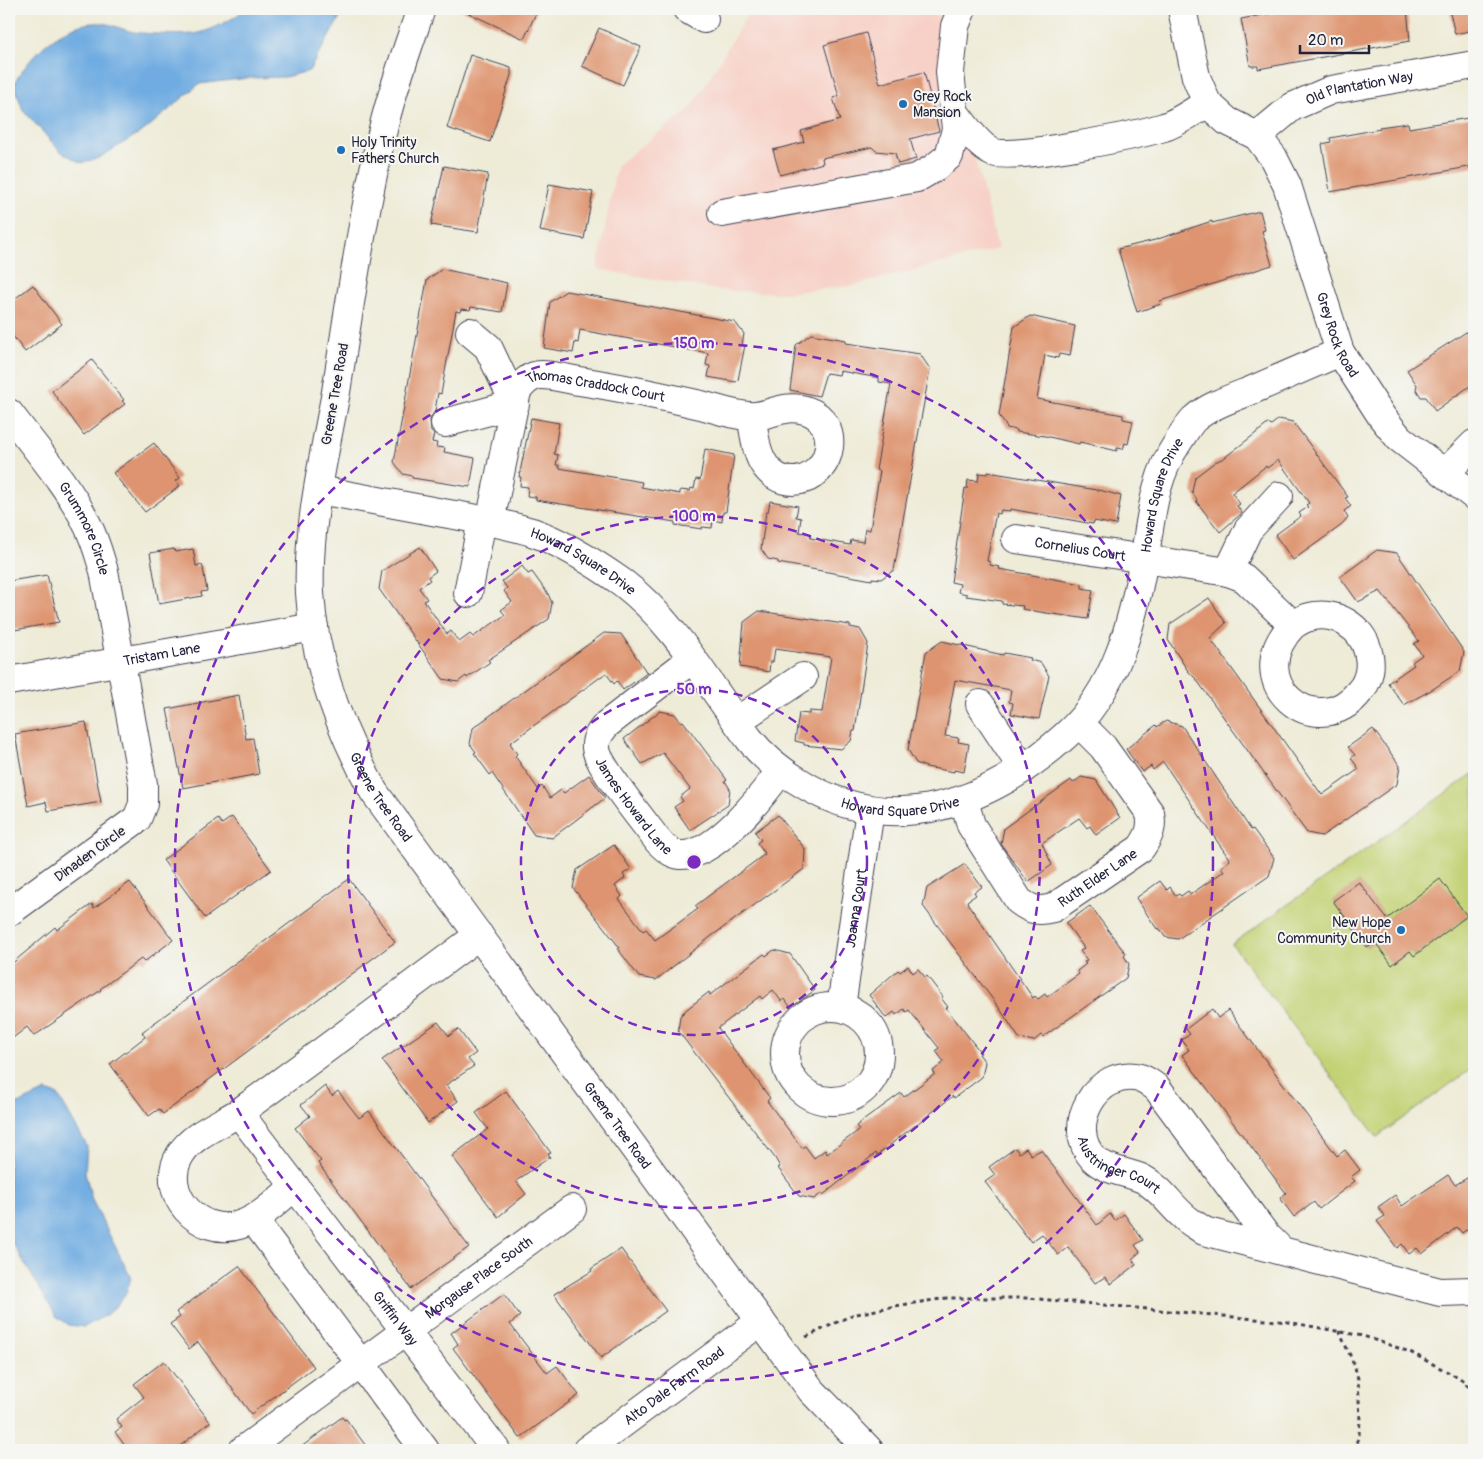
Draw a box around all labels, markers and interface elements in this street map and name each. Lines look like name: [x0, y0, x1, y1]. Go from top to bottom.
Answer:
scale bar: [1300, 22, 1369, 54]
text: 20 m: [1308, 31, 1343, 50]
street label: Old Plantation Way: [1303, 67, 1414, 109]
place label: Grey Rock Mansion: [913, 88, 972, 121]
marker: Grey Rock Mansion: [897, 98, 909, 110]
place label: Holy Trinity Fathers Church: [351, 134, 439, 167]
marker: Holy Trinity Fathers Church: [335, 144, 347, 156]
street label: Grey Rock Road: [1313, 290, 1363, 380]
text: 150 m: [674, 334, 714, 353]
street label: Greene Tree Road: [318, 342, 352, 446]
street label: Thomas Craddock Court: [523, 366, 667, 405]
street label: Howard Square Drive: [1137, 435, 1187, 554]
street label: Grummore Circle: [55, 478, 113, 576]
text: 100 m: [673, 507, 715, 526]
street label: Howard Square Drive: [528, 524, 639, 598]
street label: Cornelius Court: [1033, 534, 1127, 565]
street label: Tristam Lane: [122, 639, 201, 669]
text: 50 m: [677, 680, 711, 699]
street label: Greene Tree Road: [346, 749, 416, 845]
street label: James Howard Lane: [592, 754, 675, 859]
street label: Howard Square Drive: [839, 793, 961, 820]
street label: Dinaden Circle: [51, 822, 129, 885]
street label: Ruth Elder Lane: [1055, 845, 1140, 911]
centre of rings: [685, 853, 703, 871]
street label: Joanna Court: [841, 867, 870, 949]
place label: New Hope Community Church: [1277, 914, 1391, 947]
marker: New Hope Community Church: [1395, 924, 1407, 936]
street label: Greene Tree Road: [580, 1079, 655, 1172]
street label: Austringer Court: [1074, 1134, 1165, 1197]
street label: Morgause Place South: [422, 1233, 536, 1322]
street label: Griffin Way: [369, 1288, 422, 1349]
street label: Alto Dale Farm Road: [620, 1343, 727, 1429]

